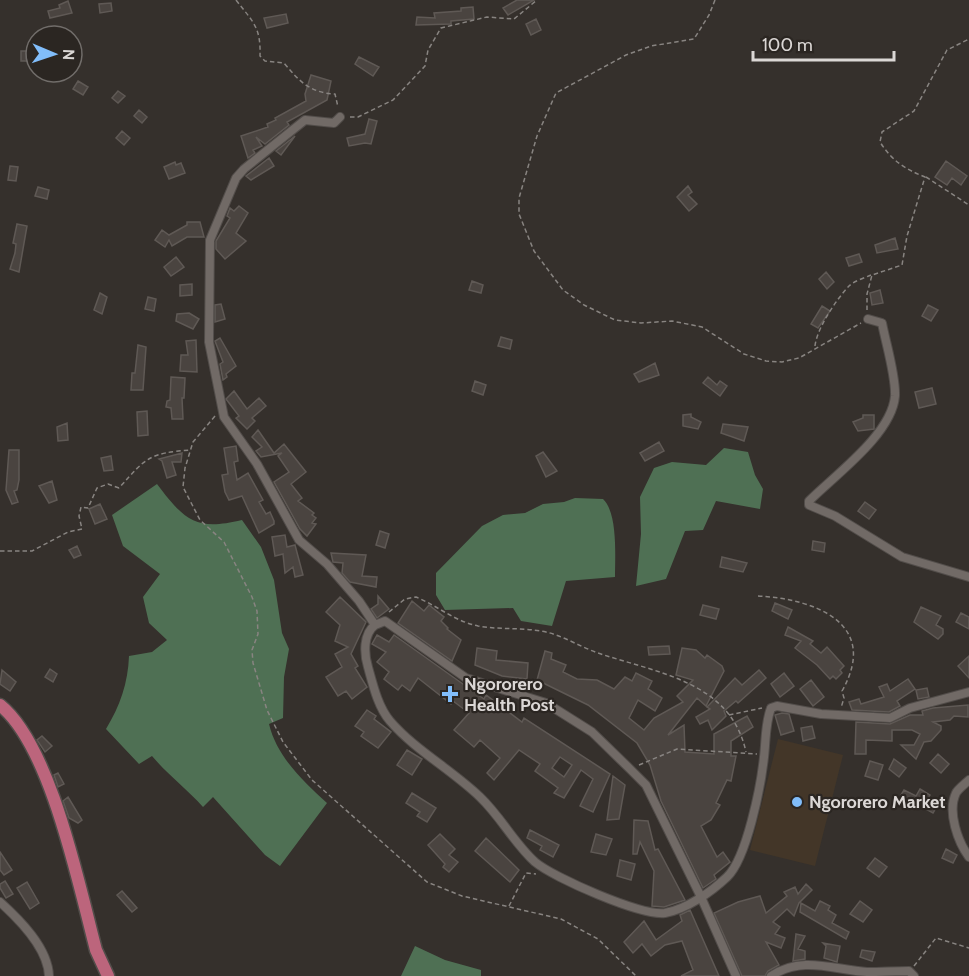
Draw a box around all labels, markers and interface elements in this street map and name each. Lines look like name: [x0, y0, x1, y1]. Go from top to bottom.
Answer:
north arrow: [24, 24, 84, 84]
scale bar: [753, 24, 894, 62]
text: 100 m: [762, 34, 813, 56]
text: N: [59, 49, 78, 60]
place label: Ngororero Health Post: [464, 673, 555, 716]
marker: Ngororero Health Post: [441, 685, 459, 703]
place label: Ngororero Market: [809, 791, 945, 813]
marker: Ngororero Market: [790, 795, 804, 809]

